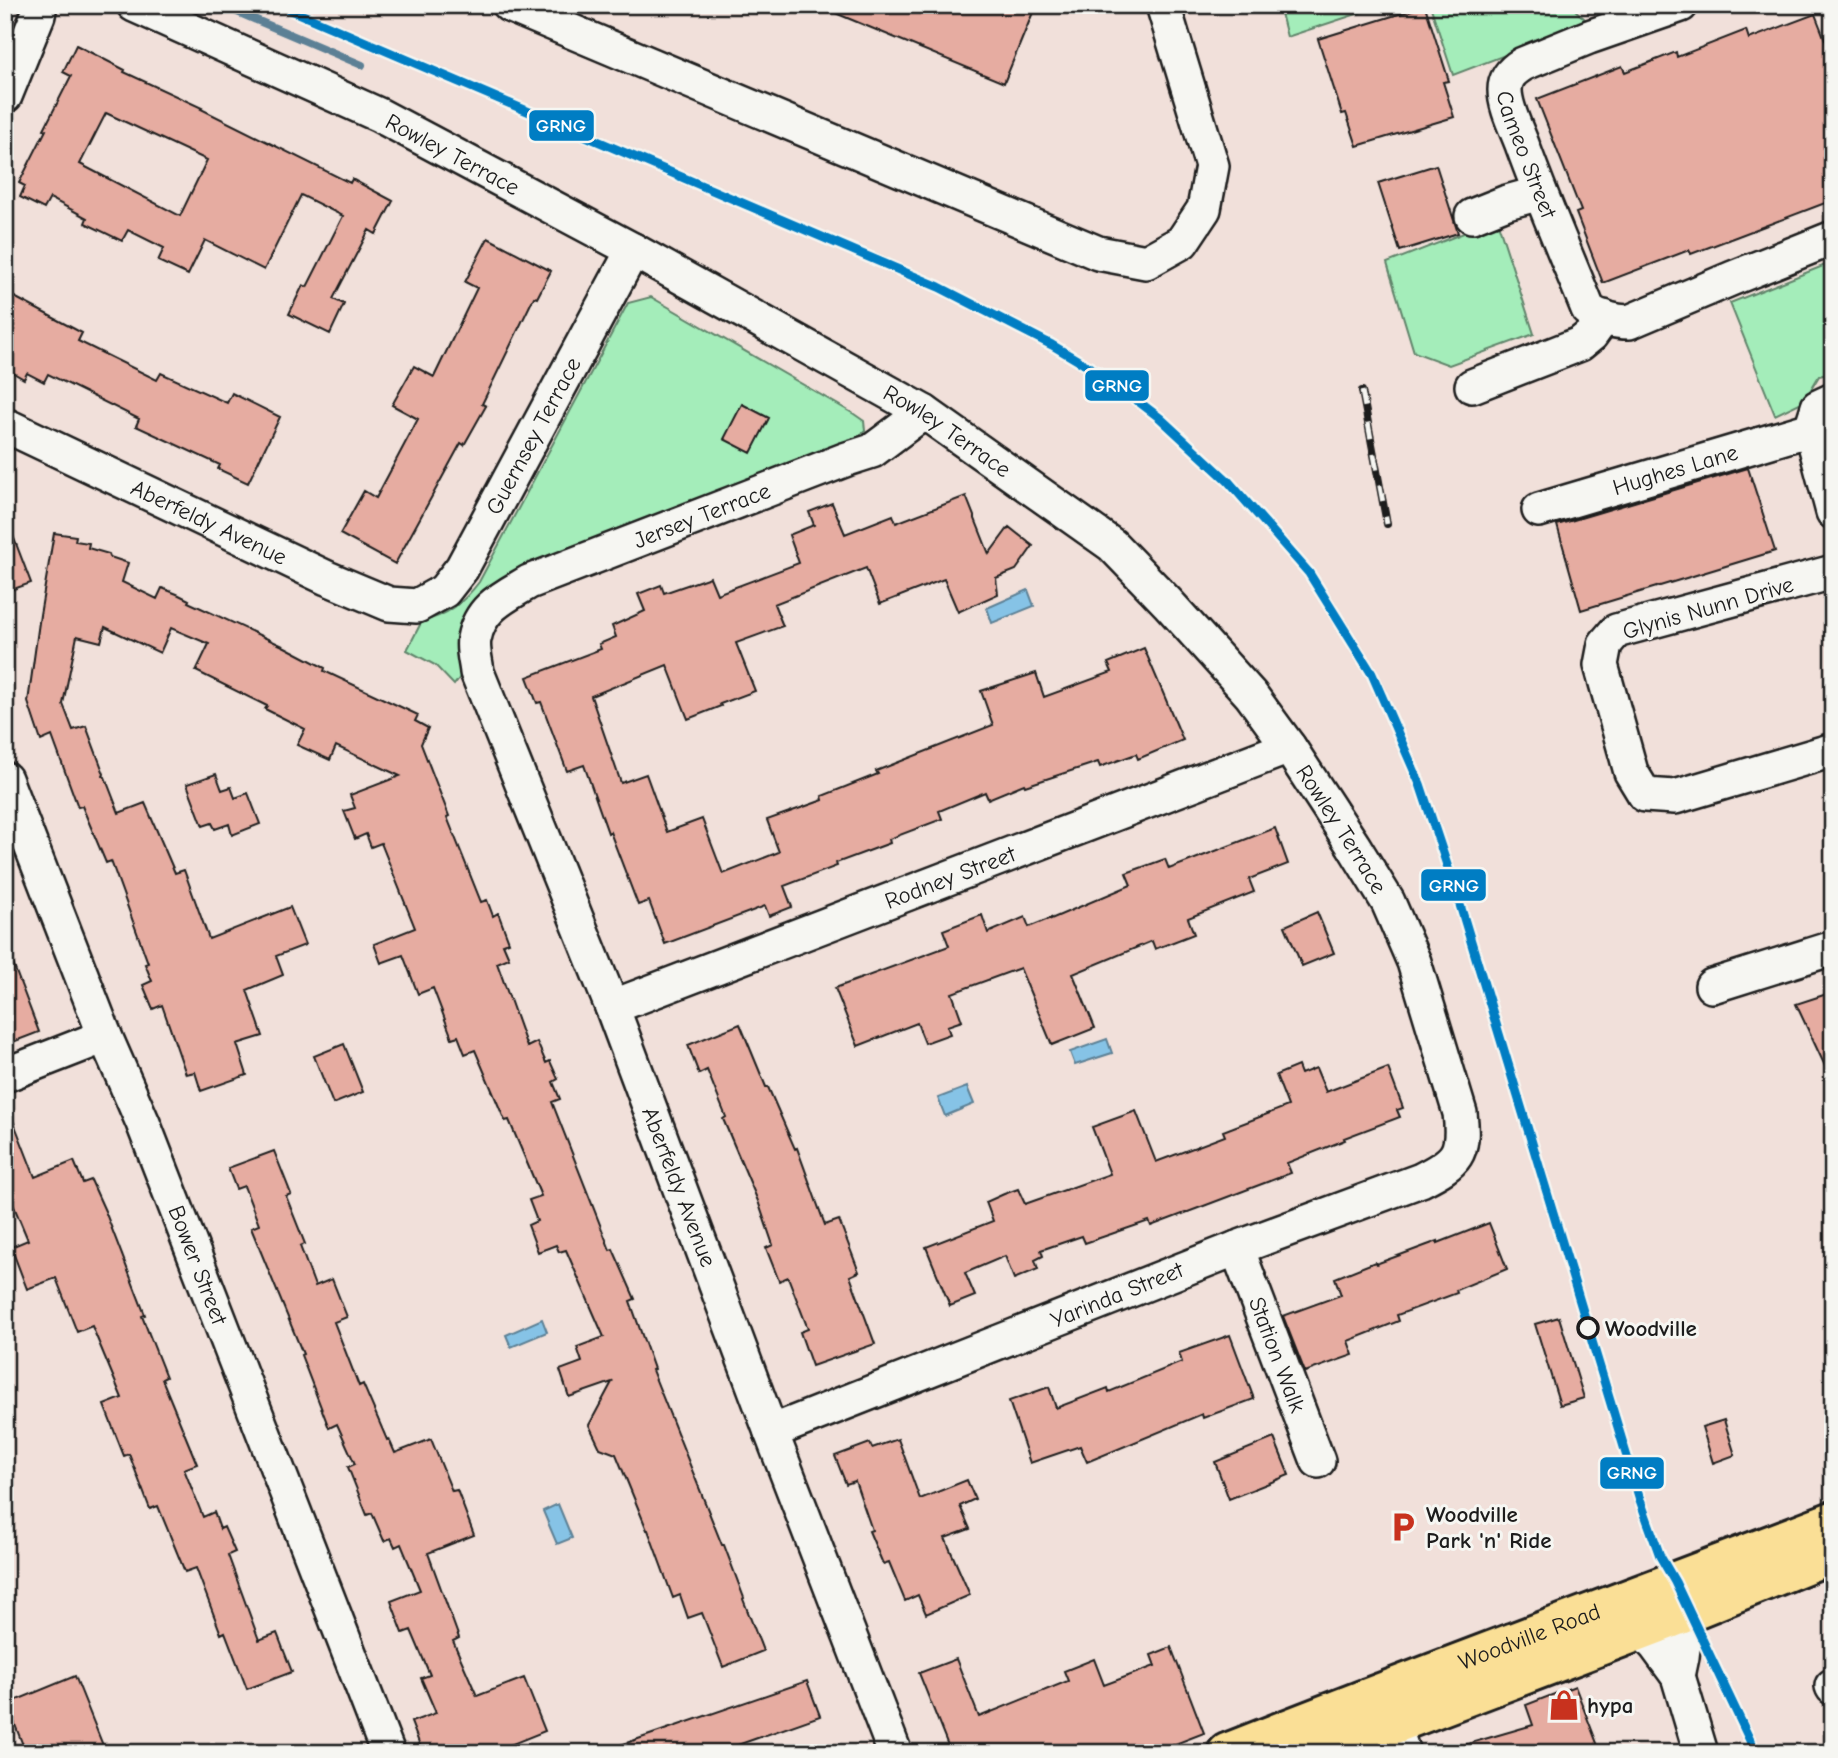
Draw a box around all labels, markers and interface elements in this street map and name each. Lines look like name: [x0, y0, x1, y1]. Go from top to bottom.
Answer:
street label: Cameo Street: [1491, 89, 1563, 223]
street label: Rowley Terrace: [381, 108, 524, 201]
line badge: GRNG: [528, 109, 595, 142]
text: GRNG: [536, 115, 586, 137]
street label: Guernsey Terrace: [480, 352, 586, 519]
line badge: GRNG: [1084, 369, 1150, 402]
text: GRNG: [1092, 375, 1142, 397]
street label: Rowley Terrace: [879, 379, 1016, 483]
street label: Hughes Lane: [1609, 438, 1741, 501]
street label: Aberfeldy Avenue: [127, 473, 291, 570]
street label: Jersey Terrace: [630, 477, 774, 554]
street label: Glynis Nunn Drive: [1619, 571, 1797, 645]
street label: Rowley Terrace: [1291, 759, 1393, 898]
street label: Rodney Street: [881, 839, 1020, 914]
line badge: GRNG: [1420, 868, 1487, 902]
text: GRNG: [1429, 875, 1479, 897]
street label: Aberfeldy Avenue: [636, 1103, 722, 1271]
street label: Bower Street: [163, 1202, 234, 1330]
street label: Yarinda Street: [1047, 1256, 1189, 1334]
street label: Station Walk: [1243, 1293, 1312, 1416]
place label: Woodville: [1605, 1315, 1697, 1342]
marker: Woodville: [1577, 1317, 1599, 1339]
line badge: GRNG: [1599, 1456, 1665, 1490]
text: GRNG: [1607, 1462, 1657, 1484]
place label: Woodville Park 'n' Ride: [1426, 1501, 1552, 1554]
parking icon: Woodville Park 'n' Ride: [1386, 1510, 1420, 1544]
street label: Woodville Road: [1455, 1597, 1604, 1675]
shop icon: hypa: [1547, 1688, 1581, 1722]
place label: hypa: [1587, 1692, 1633, 1719]

